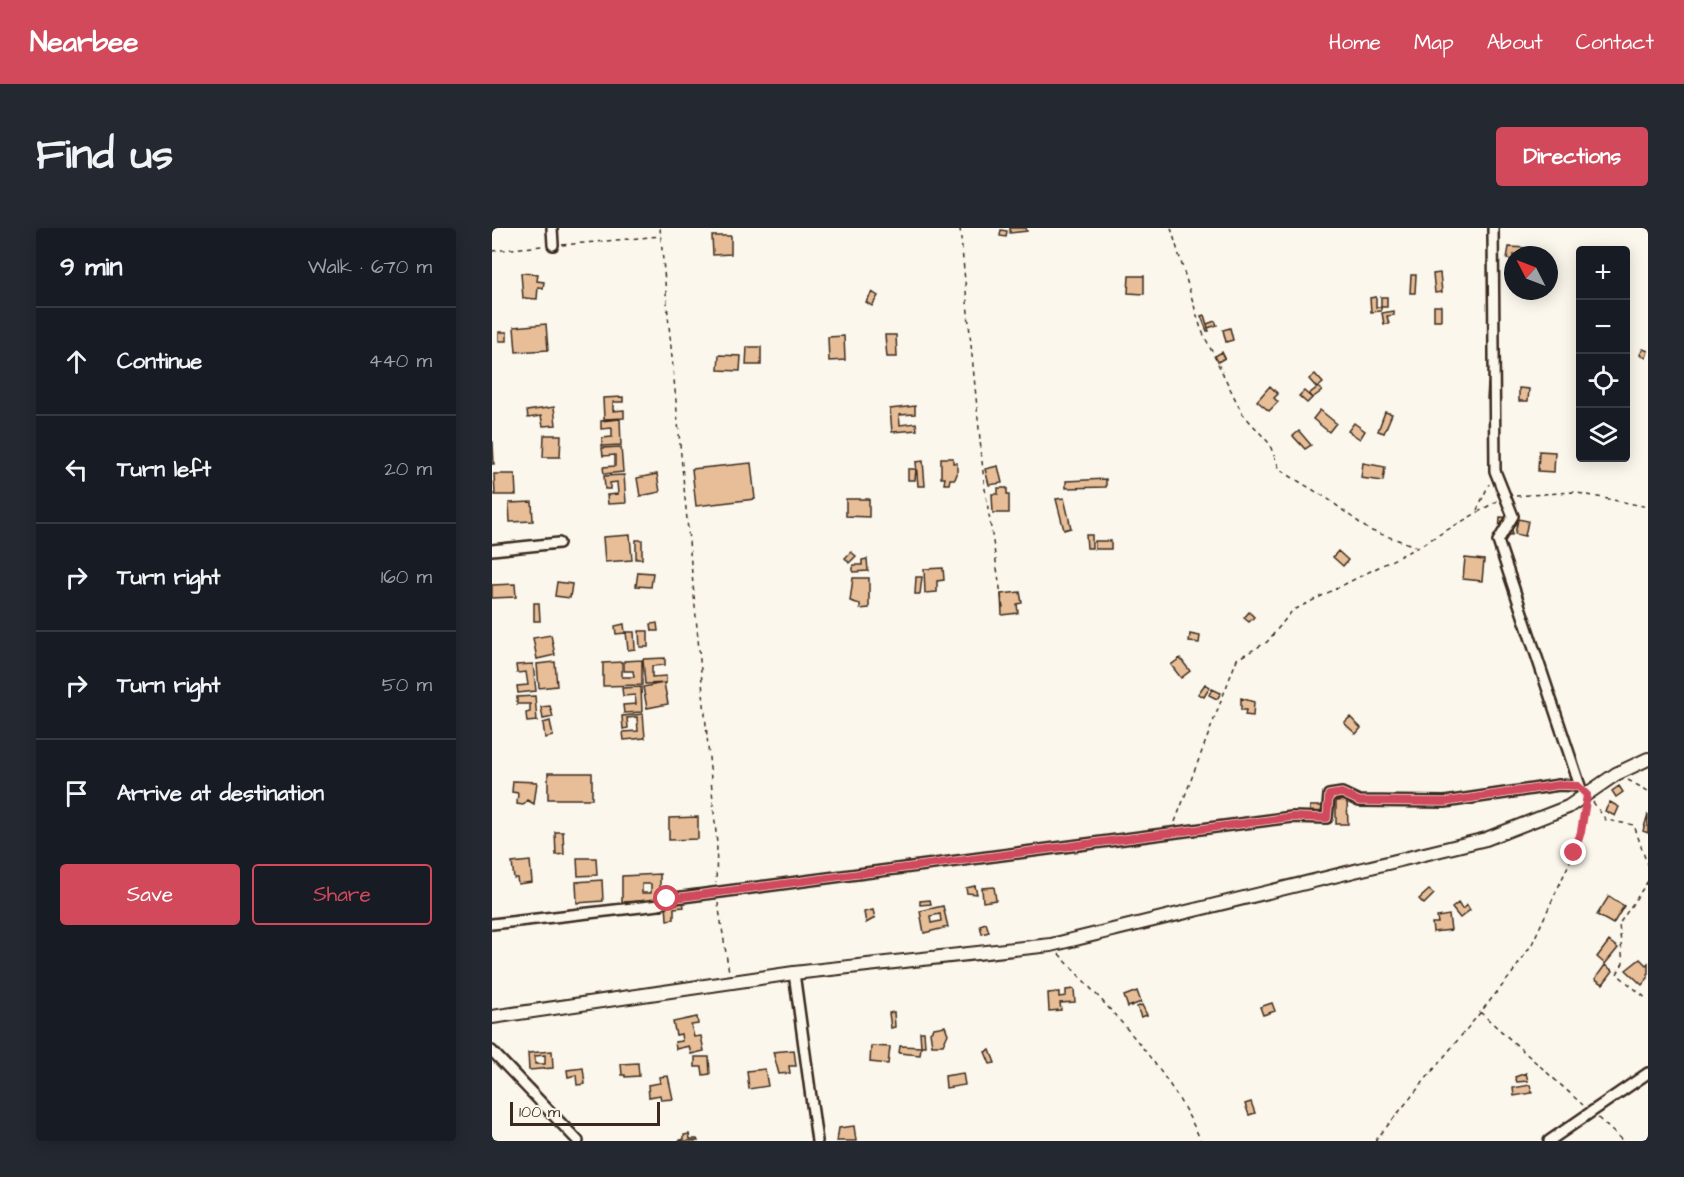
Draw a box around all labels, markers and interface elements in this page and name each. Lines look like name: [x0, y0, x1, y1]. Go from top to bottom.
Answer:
text: Nearbee: [30, 23, 138, 62]
text: Home: [1329, 28, 1381, 57]
text: Map: [1414, 28, 1454, 57]
text: About: [1487, 28, 1543, 57]
text: Contact: [1576, 28, 1654, 57]
text: Find us: [36, 127, 173, 185]
button: Directions: [1496, 127, 1648, 186]
north arrow: [1504, 246, 1558, 300]
map controls: [1576, 246, 1630, 462]
button: +: [1576, 246, 1630, 300]
text: 9 min: [60, 249, 122, 285]
text: Walk · 670 m: [308, 253, 432, 281]
button: −: [1576, 300, 1630, 354]
icon: ahead: [60, 345, 93, 378]
text: Continue: [117, 346, 202, 377]
text: 440 m: [369, 347, 432, 375]
button: locate: [1576, 354, 1630, 408]
button: layers: [1576, 408, 1630, 462]
icon: left: [60, 453, 93, 486]
text: Turn left: [117, 454, 211, 485]
text: 20 m: [384, 455, 432, 483]
icon: right: [60, 561, 93, 594]
text: Turn right: [117, 562, 220, 593]
text: 160 m: [381, 563, 432, 591]
icon: right: [60, 669, 93, 702]
text: Turn right: [117, 670, 220, 701]
text: 50 m: [382, 671, 432, 699]
icon: arrive: [60, 777, 93, 810]
text: Arrive at destination: [117, 778, 324, 809]
route end: [1560, 839, 1586, 865]
button: Save: [60, 864, 240, 925]
button: Share: [252, 864, 432, 925]
route start: [653, 885, 679, 911]
scale bar: [510, 1099, 660, 1126]
text: 100 m: [519, 1101, 560, 1123]

